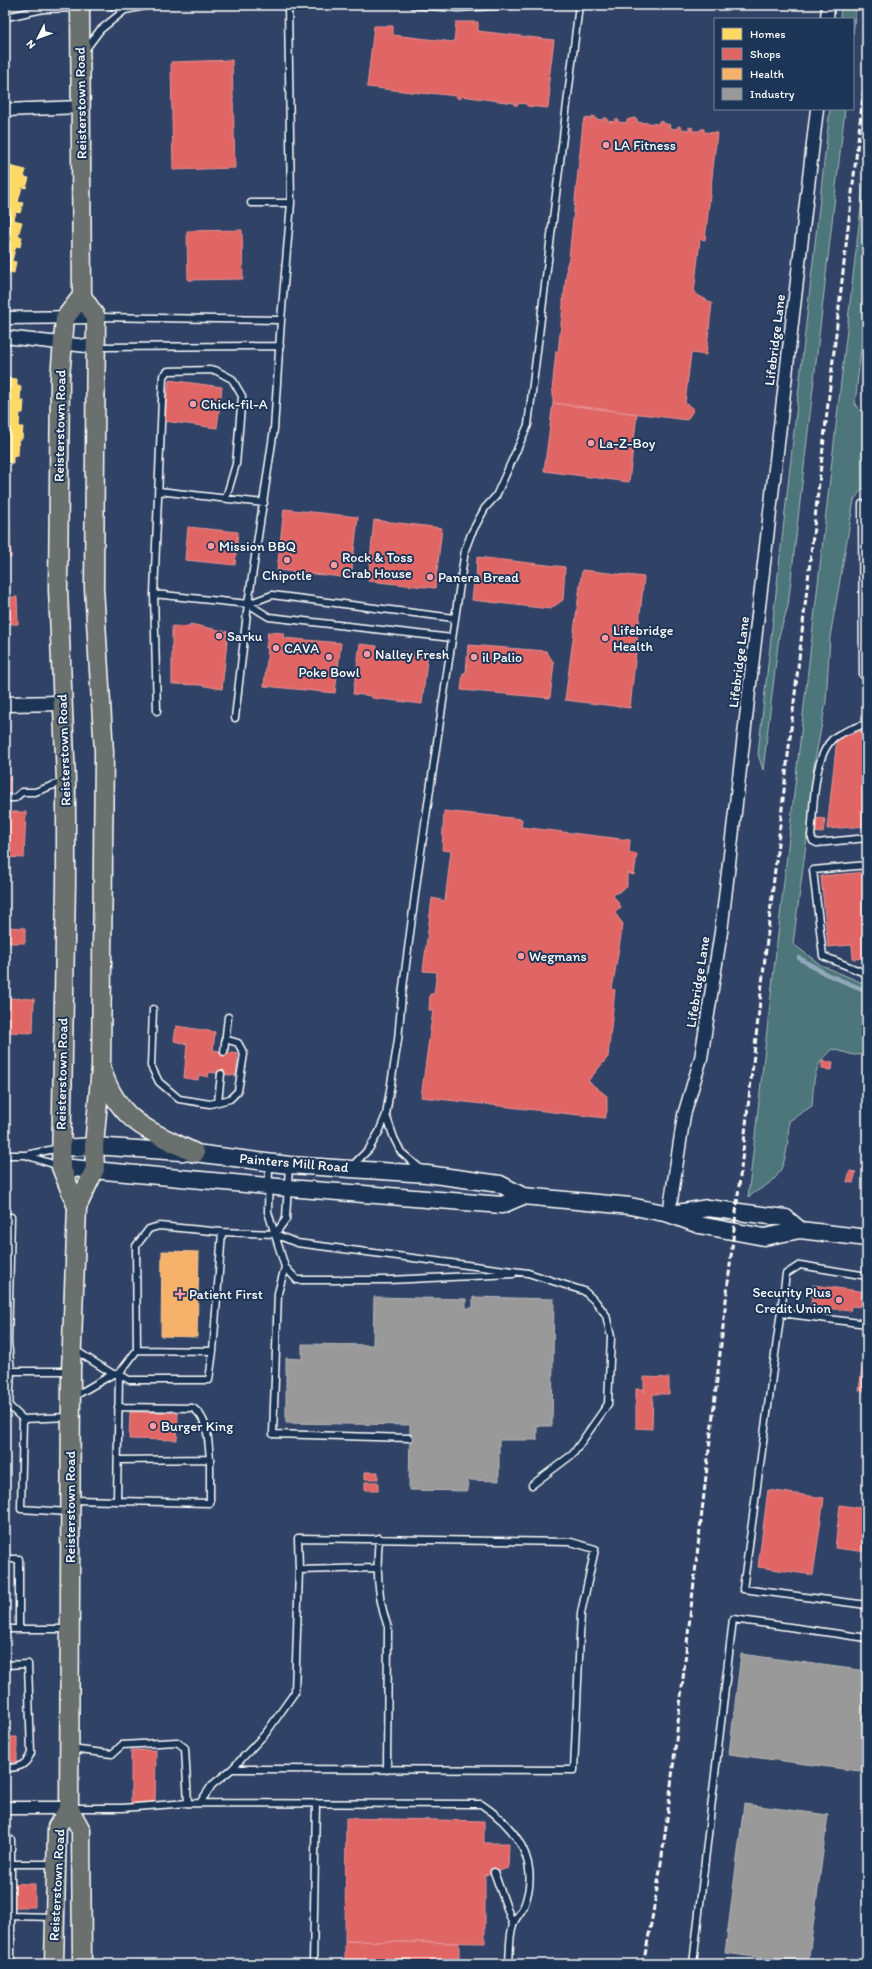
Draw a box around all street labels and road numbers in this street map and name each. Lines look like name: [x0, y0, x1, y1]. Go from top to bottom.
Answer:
street label: Reisterstown Road: [72, 46, 90, 159]
street label: Lifebridge Lane: [761, 293, 789, 387]
street label: Reisterstown Road: [51, 369, 69, 482]
street label: Lifebridge Lane: [725, 615, 753, 709]
street label: Reisterstown Road: [54, 693, 74, 806]
street label: Lifebridge Lane: [682, 935, 714, 1029]
street label: Reisterstown Road: [53, 1017, 71, 1130]
street label: Painters Mill Road: [239, 1150, 350, 1176]
street label: Reisterstown Road: [62, 1451, 79, 1563]
street label: Reisterstown Road: [46, 1828, 68, 1941]

